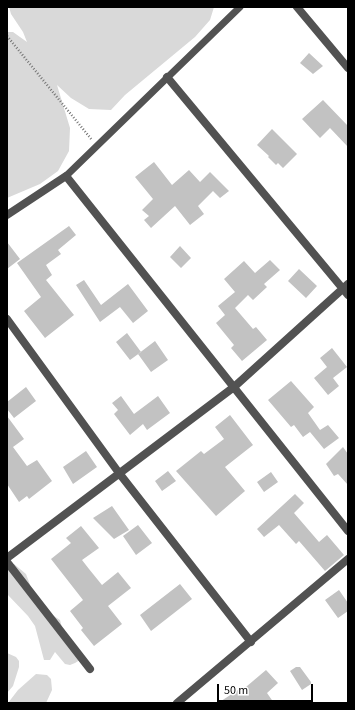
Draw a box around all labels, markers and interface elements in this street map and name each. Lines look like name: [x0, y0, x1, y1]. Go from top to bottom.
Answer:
scale bar: [219, 676, 315, 702]
text: 50 m: [224, 682, 248, 699]

